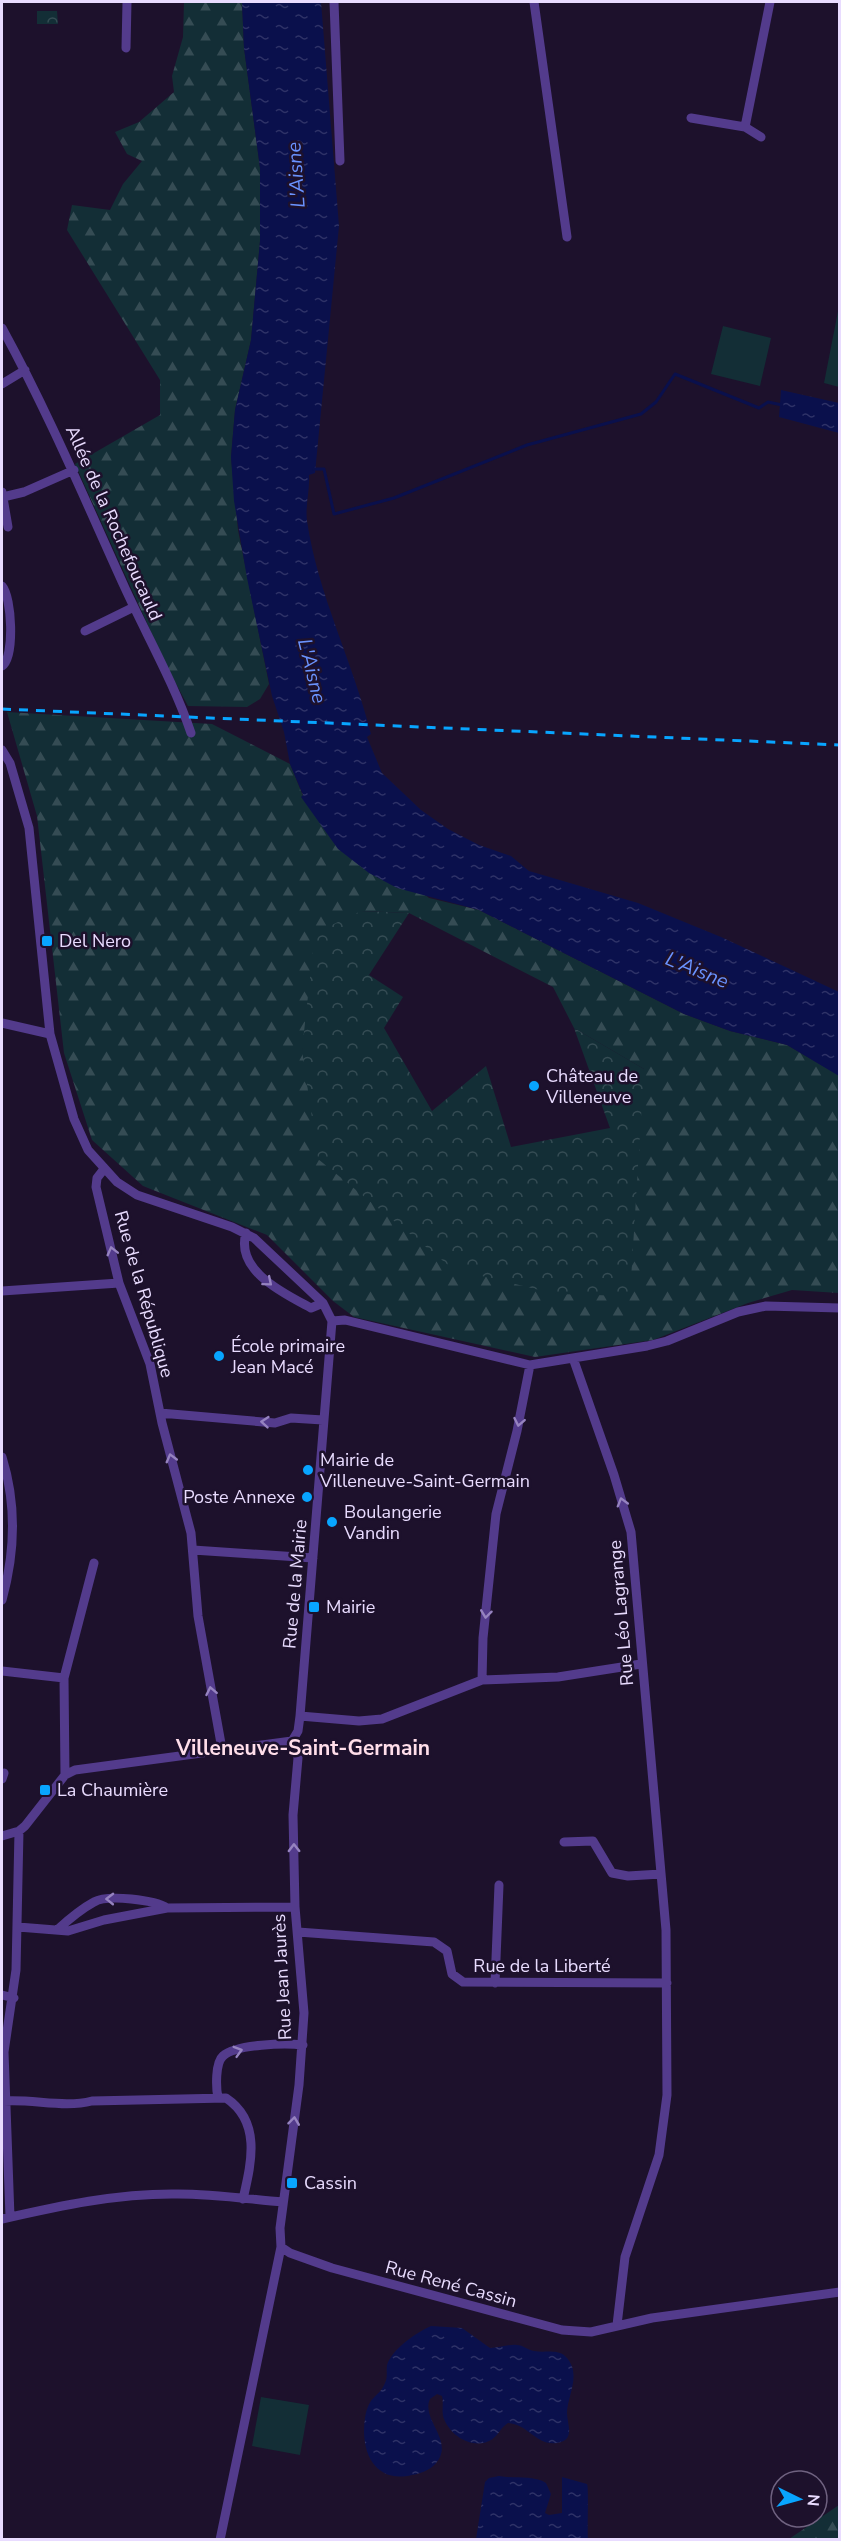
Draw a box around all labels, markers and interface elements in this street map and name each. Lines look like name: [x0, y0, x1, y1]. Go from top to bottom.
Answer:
water label: L'Aisne: [280, 141, 312, 209]
street label: Allée de la Rochefoucauld: [60, 422, 168, 624]
water label: L'Aisne: [291, 636, 333, 707]
place label: Del Nero: [59, 929, 131, 953]
marker: Del Nero: [40, 934, 54, 948]
water label: L'Aisne: [661, 945, 733, 995]
place label: Château de Villeneuve: [545, 1064, 638, 1109]
marker: Château de Villeneuve: [527, 1079, 541, 1093]
street label: Rue de la République: [109, 1208, 179, 1380]
one-way arrow: [106, 1247, 119, 1257]
one-way arrow: [261, 1274, 272, 1285]
place label: École primaire Jean Macé: [230, 1334, 345, 1379]
marker: École primaire Jean Macé: [212, 1349, 226, 1363]
one-way arrow: [261, 1416, 270, 1429]
one-way arrow: [513, 1417, 526, 1427]
place label: Mairie de Villeneuve-Saint-Germain: [319, 1448, 530, 1493]
one-way arrow: [166, 1454, 179, 1464]
marker: Mairie de Villeneuve-Saint-Germain: [301, 1463, 315, 1477]
place label: Poste Annexe: [183, 1485, 295, 1509]
marker: Poste Annexe: [300, 1490, 314, 1504]
one-way arrow: [617, 1497, 629, 1508]
place label: Boulangerie Vandin: [343, 1500, 442, 1545]
marker: Boulangerie Vandin: [325, 1515, 339, 1529]
street label: Rue de la Mairie: [277, 1518, 313, 1650]
street label: Rue Léo Lagrange: [603, 1539, 639, 1687]
place label: Mairie: [326, 1595, 375, 1619]
marker: Mairie: [307, 1600, 321, 1614]
one-way arrow: [480, 1609, 493, 1618]
one-way arrow: [205, 1687, 218, 1697]
district label: Villeneuve-Saint-Germain: [175, 1734, 430, 1762]
place label: La Chaumière: [57, 1778, 168, 1802]
marker: La Chaumière: [38, 1783, 52, 1797]
one-way arrow: [288, 1844, 300, 1853]
one-way arrow: [106, 1893, 115, 1906]
street label: Rue Jean Jaurès: [267, 1913, 297, 2041]
street label: Rue de la Liberté: [473, 1954, 611, 1978]
one-way arrow: [232, 2046, 243, 2058]
one-way arrow: [287, 2117, 300, 2126]
place label: Cassin: [304, 2171, 357, 2195]
marker: Cassin: [285, 2176, 299, 2190]
street label: Rue René Cassin: [383, 2255, 519, 2313]
north arrow: [769, 2469, 829, 2529]
text: N: [801, 2493, 824, 2507]

